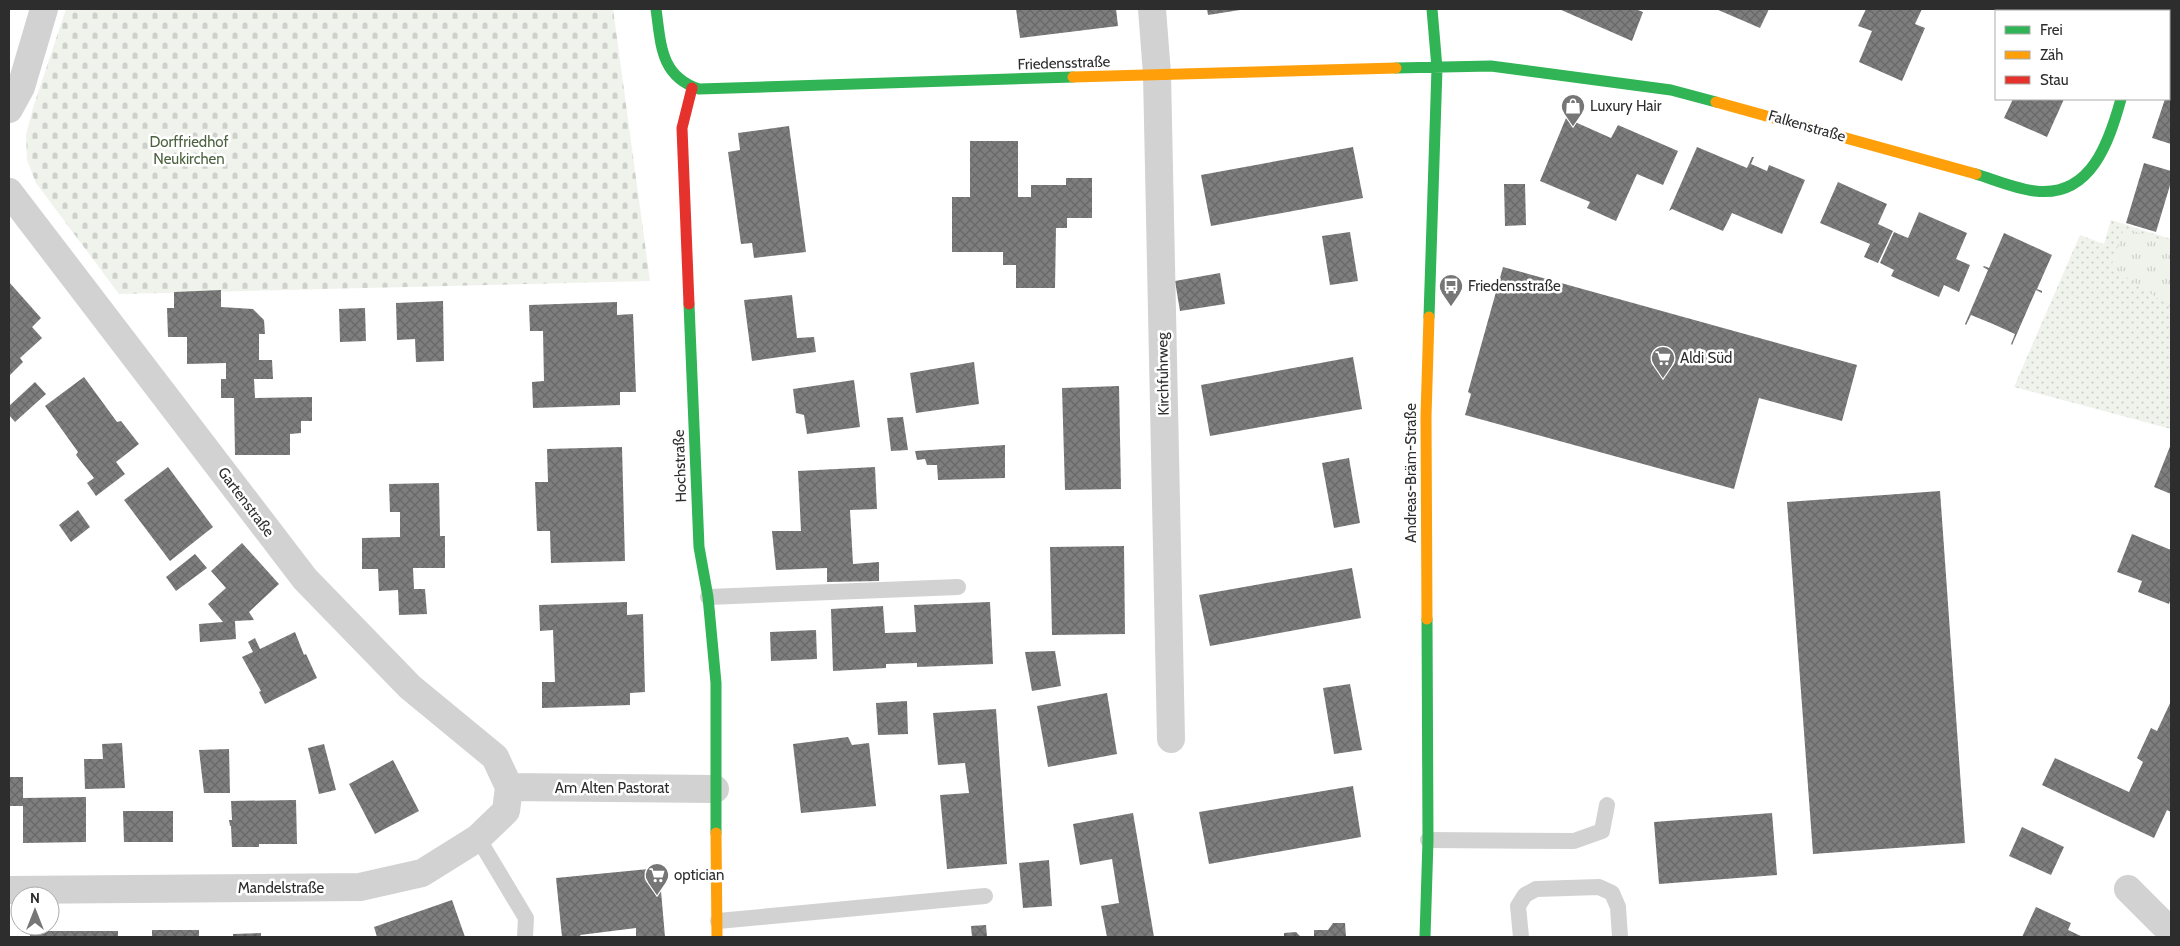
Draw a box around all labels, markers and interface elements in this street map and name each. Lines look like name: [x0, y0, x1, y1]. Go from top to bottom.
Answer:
legend: [1995, 10, 2170, 100]
text: Frei: [2040, 21, 2063, 39]
text: Zäh: [2040, 46, 2063, 64]
street label: Friedensstraße: [1017, 52, 1111, 74]
text: Stau: [2040, 71, 2069, 89]
shop icon: Luxury Hair: [1560, 93, 1586, 127]
place label: Luxury Hair: [1590, 97, 1662, 115]
street label: Falkenstraße: [1766, 106, 1848, 146]
park label: Dorffriedhof Neukirchen: [150, 133, 228, 168]
bus stop icon: Friedensstraße: [1438, 273, 1464, 307]
place label: Friedensstraße: [1468, 277, 1561, 295]
street label: Kirchfuhrweg: [1153, 332, 1173, 416]
supermarket icon: Aldi Süd: [1650, 345, 1676, 379]
place label: Aldi Süd: [1680, 349, 1732, 367]
street label: Andreas-Bräm-Straße: [1402, 403, 1420, 543]
street label: Hochstraße: [670, 429, 690, 503]
street label: Gartenstraße: [214, 464, 278, 541]
street label: Am Alten Pastorat: [555, 779, 669, 797]
supermarket icon: optician: [644, 862, 670, 896]
place label: optician: [674, 866, 724, 884]
street label: Mandelstraße: [238, 879, 325, 897]
north arrow: [10, 886, 60, 936]
text: N: [30, 889, 40, 907]

